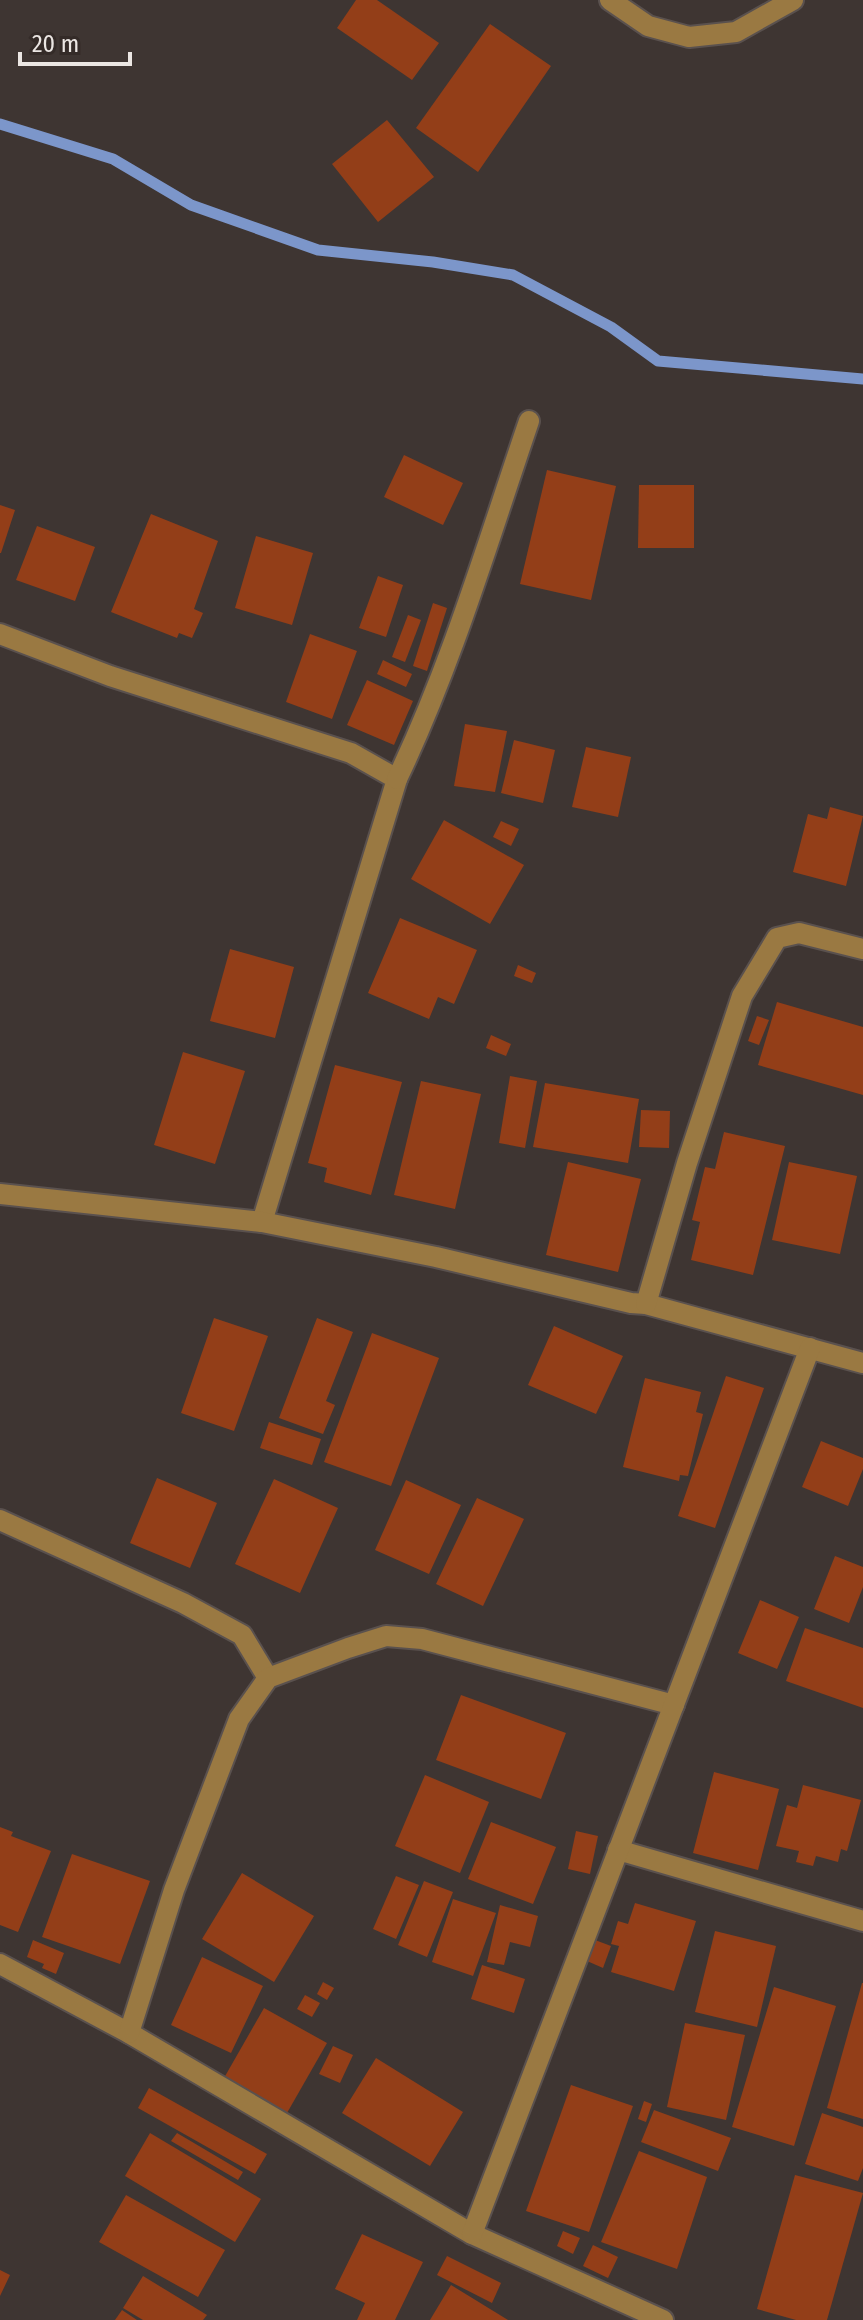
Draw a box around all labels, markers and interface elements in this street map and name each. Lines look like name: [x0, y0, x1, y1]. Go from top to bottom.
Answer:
scale bar: [20, 16, 130, 66]
text: 20 m: [32, 30, 79, 58]

